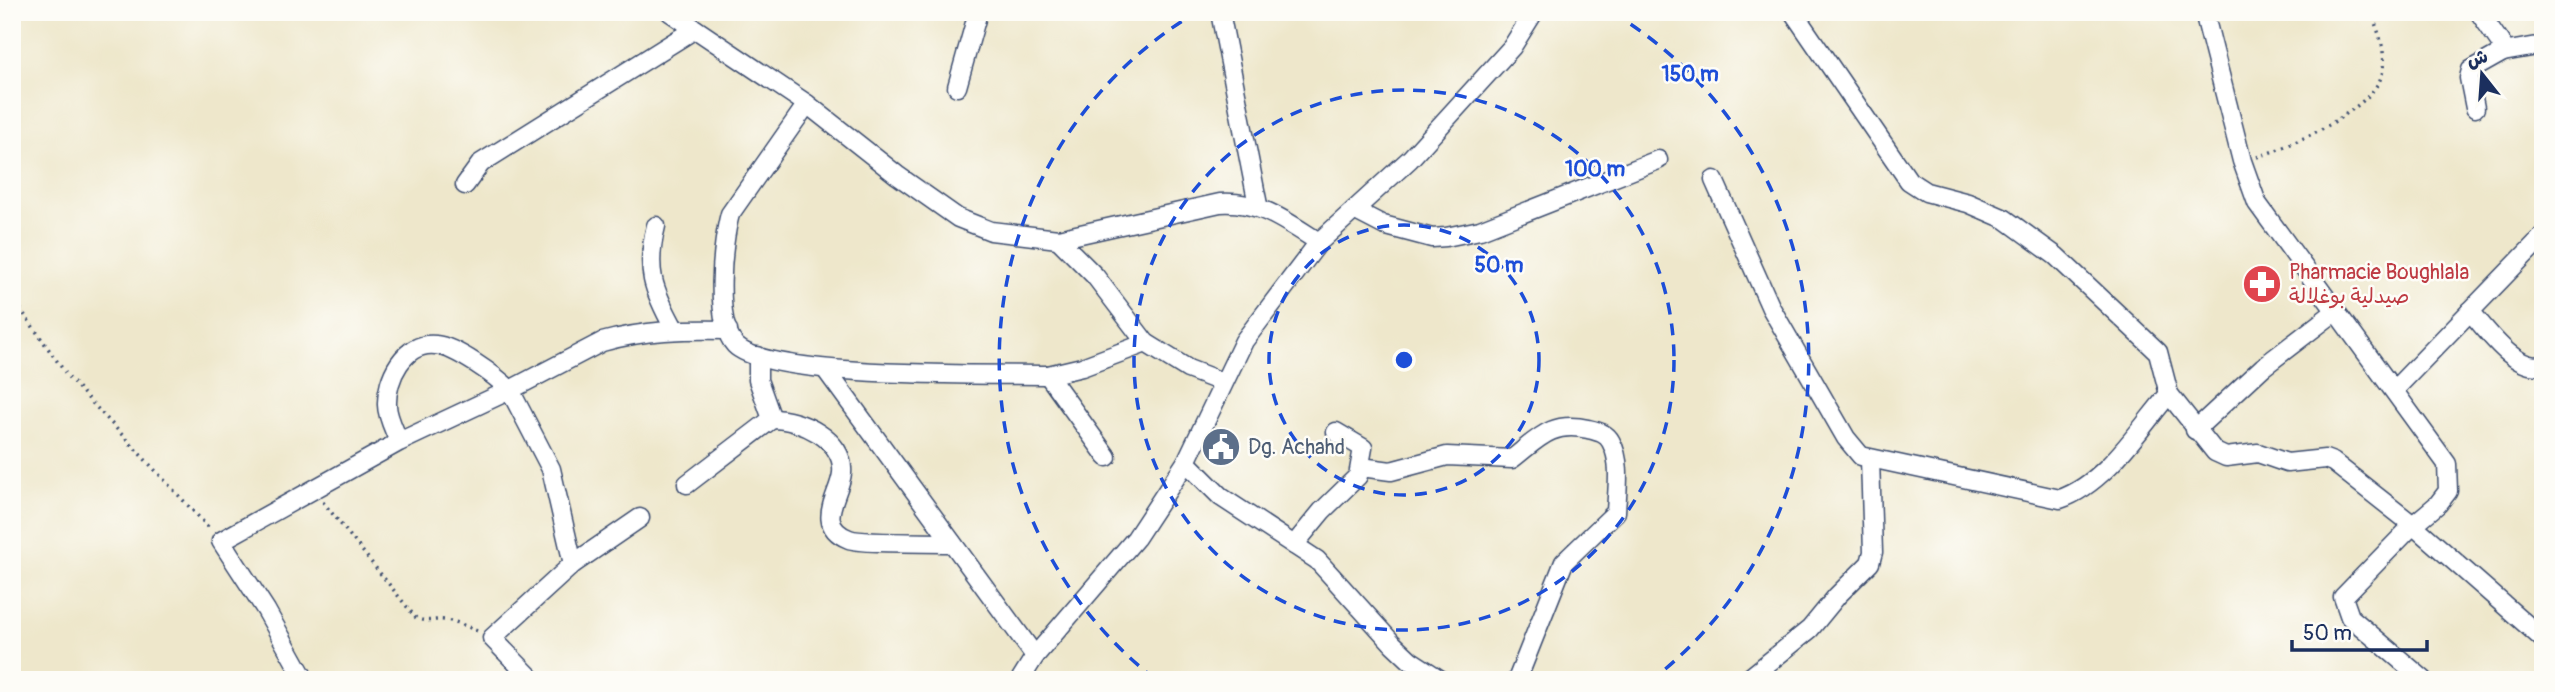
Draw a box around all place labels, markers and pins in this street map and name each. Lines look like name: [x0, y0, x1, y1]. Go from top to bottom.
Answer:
place label: Pharmacie Boughlala صيدلية بوغلالة: [2289, 259, 2469, 310]
pharmacy icon: Pharmacie Boughlala صيدلية بوغلالة: [2241, 263, 2283, 305]
centre of rings: [1392, 348, 1416, 372]
public building icon: Dg. Achahd: [1200, 426, 1242, 468]
place label: Dg. Achahd: [1248, 434, 1345, 461]

